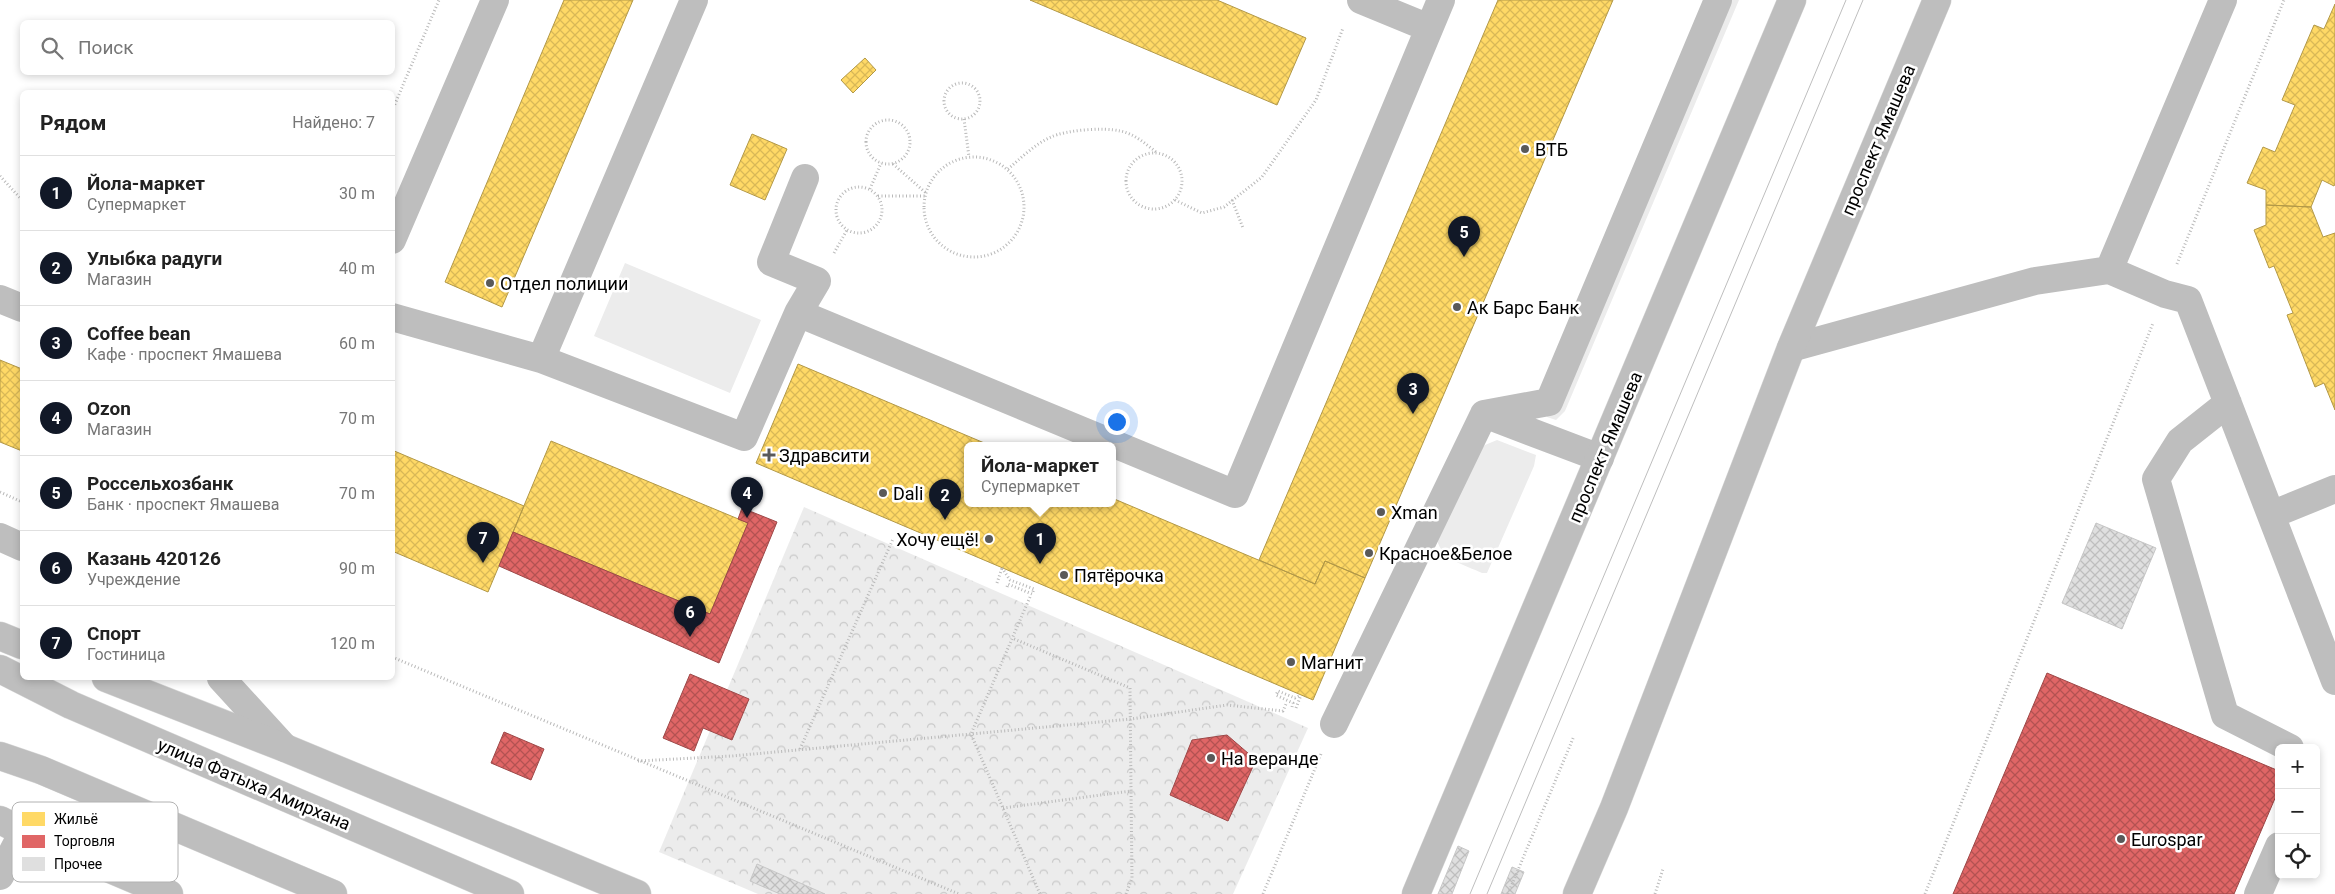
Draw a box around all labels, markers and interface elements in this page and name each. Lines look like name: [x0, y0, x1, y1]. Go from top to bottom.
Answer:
search box: [20, 20, 395, 75]
icon: search: [38, 34, 66, 62]
text: Поиск: [78, 36, 134, 59]
street label: проспект Ямашева: [1837, 61, 1919, 219]
text: Рядом: [40, 111, 106, 135]
text: Найдено: 7: [292, 113, 375, 132]
place label: ВТБ: [1535, 139, 1568, 160]
marker: ВТБ: [1519, 143, 1531, 155]
text: Йола-маркет: [87, 172, 205, 195]
text: 1: [51, 184, 61, 203]
text: 30 m: [339, 184, 375, 203]
text: Супермаркет: [87, 195, 186, 214]
pin: 5: [1448, 216, 1480, 257]
text: Улыбка радуги: [87, 247, 222, 270]
text: 2: [51, 259, 61, 278]
text: 40 m: [339, 259, 375, 278]
text: Магазин: [87, 270, 152, 289]
place label: Отдел полиции: [500, 273, 628, 294]
marker: Отдел полиции: [484, 277, 496, 289]
place label: Ак Барс Банк: [1467, 297, 1580, 318]
marker: Ак Барс Банк: [1451, 301, 1463, 313]
text: Coffee bean: [87, 322, 191, 345]
text: 3: [51, 334, 61, 353]
text: 60 m: [339, 334, 375, 353]
text: Кафе · проспект Ямашева: [87, 345, 282, 364]
street label: проспект Ямашева: [1564, 368, 1646, 526]
pin: 3: [1397, 373, 1429, 414]
text: Ozon: [87, 397, 131, 420]
text: 4: [51, 409, 61, 428]
text: 70 m: [339, 409, 375, 428]
your location: [1104, 409, 1130, 435]
text: Магазин: [87, 420, 152, 439]
popup: [964, 442, 1116, 507]
place label: Здравсити: [779, 445, 870, 466]
marker: Здравсити: [763, 449, 775, 461]
text: Йола-маркет: [981, 454, 1099, 477]
text: Россельхозбанк: [87, 472, 233, 495]
pin: 4: [731, 477, 763, 518]
text: Супермаркет: [981, 477, 1080, 496]
pin: 2: [929, 479, 961, 520]
place label: Dali: [893, 483, 923, 504]
text: 5: [51, 484, 61, 503]
text: 70 m: [339, 484, 375, 503]
marker: Dali: [877, 487, 889, 499]
text: Банк · проспект Ямашева: [87, 495, 280, 514]
place label: Xman: [1391, 502, 1438, 523]
marker: Xman: [1375, 506, 1387, 518]
pin: 7: [467, 522, 499, 563]
pin: 1: [1024, 523, 1056, 564]
place label: Хочу ещё!: [896, 529, 979, 550]
marker: Хочу ещё!: [983, 533, 995, 545]
place label: Красное&Белое: [1379, 543, 1512, 564]
text: Казань 420126: [87, 547, 221, 570]
marker: Красное&Белое: [1363, 547, 1375, 559]
text: 6: [51, 559, 61, 578]
text: 90 m: [339, 559, 375, 578]
place label: Пятёрочка: [1074, 565, 1164, 586]
marker: Пятёрочка: [1058, 569, 1070, 581]
text: Учреждение: [87, 570, 180, 589]
pin: 6: [674, 596, 706, 637]
text: Спорт: [87, 622, 141, 645]
text: 7: [51, 634, 61, 653]
text: 120 m: [330, 634, 375, 653]
text: Гостиница: [87, 645, 166, 664]
place label: Магнит: [1301, 652, 1364, 673]
marker: Магнит: [1285, 656, 1297, 668]
street label: улица Фатыха Амирхана: [154, 734, 354, 834]
map controls: [2275, 744, 2320, 879]
button: +: [2275, 744, 2320, 789]
place label: На веранде: [1221, 748, 1319, 769]
marker: На веранде: [1205, 752, 1217, 764]
button: −: [2275, 789, 2320, 834]
legend: [12, 802, 178, 882]
text: Жильё: [54, 811, 98, 827]
place label: Eurospar: [2131, 829, 2202, 850]
text: Торговля: [54, 833, 115, 849]
marker: Eurospar: [2115, 833, 2127, 845]
button: locate: [2275, 834, 2320, 879]
text: Прочее: [54, 856, 102, 872]

